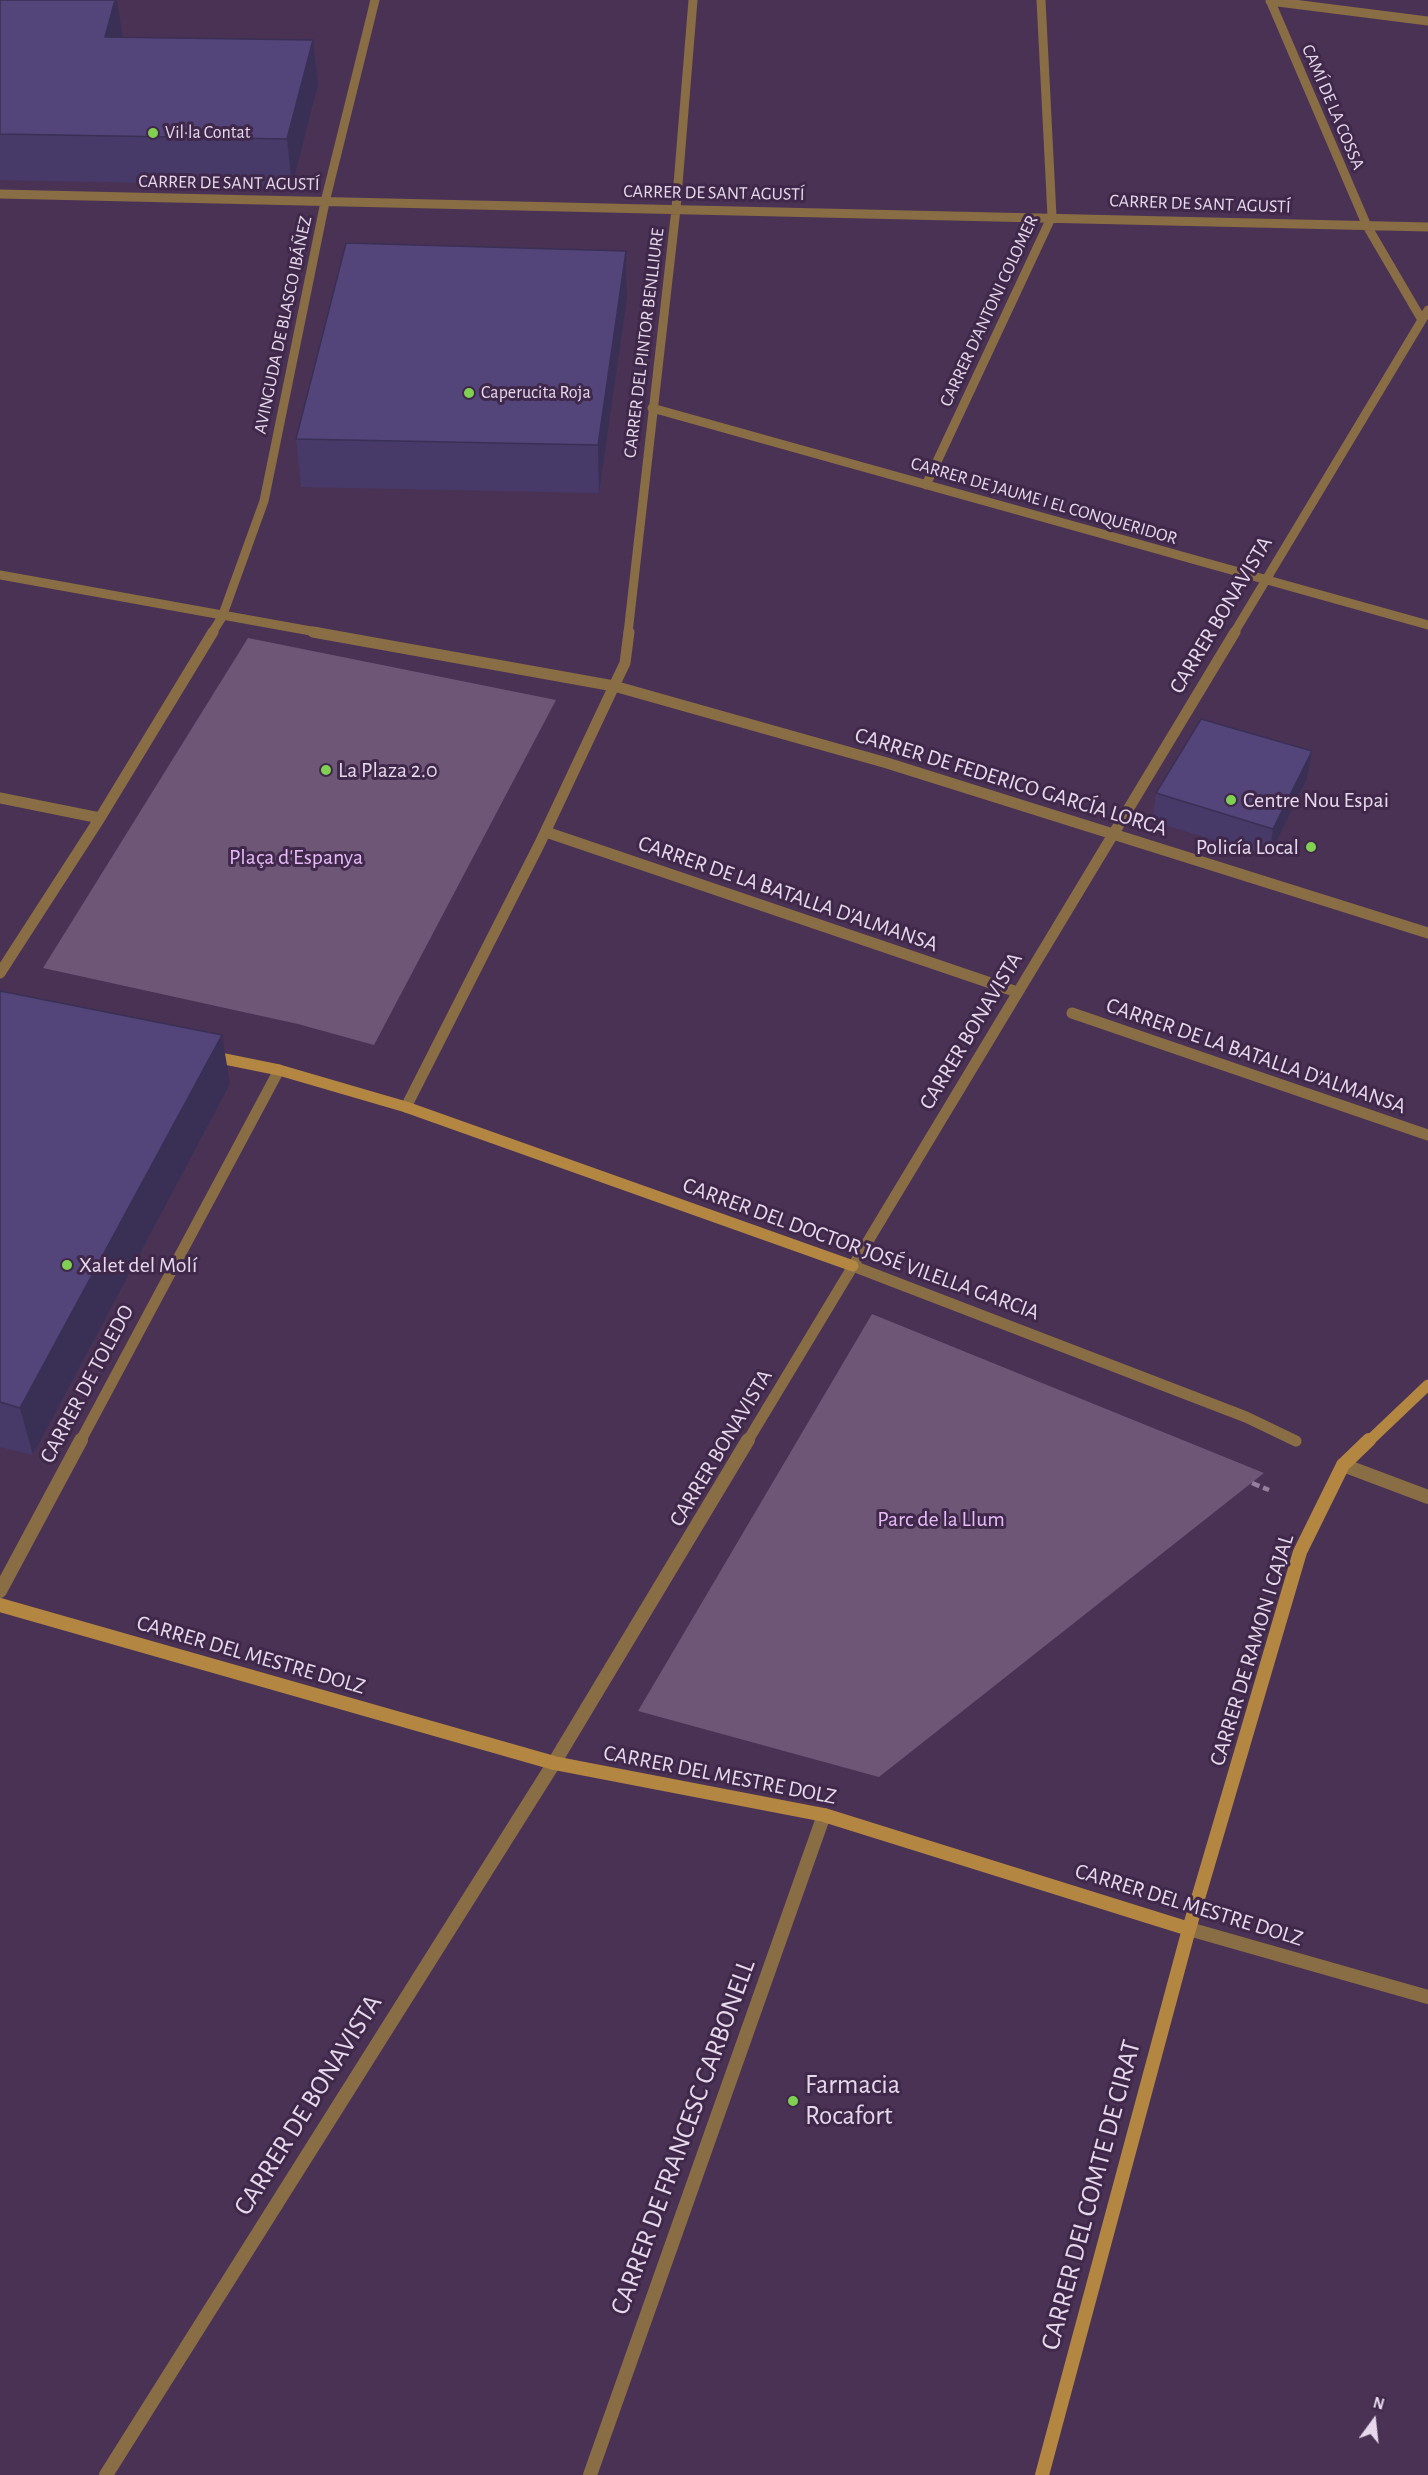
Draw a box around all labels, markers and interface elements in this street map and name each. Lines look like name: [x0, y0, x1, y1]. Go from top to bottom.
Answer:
street label: CAMÍ DE LA COSSA: [1297, 41, 1369, 173]
place label: Vil·la Contat: [165, 122, 251, 144]
marker: Vil·la Contat: [146, 126, 160, 140]
street label: CARRER DE SANT AGUSTÍ: [138, 171, 320, 195]
street label: CARRER DE SANT AGUSTÍ: [623, 181, 805, 205]
street label: CARRER DE SANT AGUSTÍ: [1109, 190, 1291, 218]
street label: CARRER D'ANTONI COLOMER: [935, 212, 1043, 410]
street label: AVINGUDA DE BLASCO IBÁÑEZ: [249, 214, 317, 436]
street label: CARRER DEL PINTOR BENLLIURE: [619, 227, 669, 459]
place label: Caperucita Roja: [481, 382, 591, 404]
marker: Caperucita Roja: [462, 386, 476, 400]
street label: CARRER DE JAUME I EL CONQUERIDOR: [908, 453, 1180, 549]
street label: CARRER BONAVISTA: [1164, 532, 1278, 698]
street label: CARRER DE FEDERICO GARCÍA LORCA: [852, 722, 1170, 842]
place label: La Plaza 2.0: [338, 757, 438, 783]
marker: La Plaza 2.0: [319, 763, 333, 777]
place label: Centre Nou Espai: [1243, 787, 1389, 813]
marker: Centre Nou Espai: [1224, 793, 1238, 807]
street label: CARRER DE LA BATALLA D'ALMANSA: [635, 830, 941, 958]
place label: Policía Local: [1196, 834, 1299, 860]
marker: Policía Local: [1304, 840, 1318, 854]
park label: Plaça d'Espanya: [229, 844, 363, 870]
street label: CARRER BONAVISTA: [914, 948, 1028, 1114]
street label: CARRER DE LA BATALLA D'ALMANSA: [1103, 992, 1409, 1120]
street label: CARRER DEL DOCTOR JOSÉ VILELLA GARCIA: [679, 1172, 1043, 1326]
place label: Xalet del Molí: [79, 1252, 197, 1278]
marker: Xalet del Molí: [60, 1258, 74, 1272]
street label: CARRER DE TOLEDO: [34, 1300, 140, 1468]
street label: CARRER BONAVISTA: [664, 1365, 778, 1531]
park label: Parc de la Llum: [877, 1506, 1005, 1532]
street label: CARRER DE RAMON I CAJAL: [1204, 1531, 1300, 1769]
street label: CARRER DEL MESTRE DOLZ: [134, 1610, 368, 1700]
street label: CARRER DEL MESTRE DOLZ: [601, 1739, 839, 1811]
street label: CARRER DEL MESTRE DOLZ: [1072, 1858, 1306, 1952]
street label: CARRER DE FRANCESC CARBONELL: [604, 1955, 762, 2319]
street label: CARRER DE BONAVISTA: [227, 1989, 389, 2221]
street label: CARRER DEL COMTE DE CIRAT: [1034, 2036, 1148, 2354]
place label: Farmacia Rocafort: [805, 2069, 900, 2132]
marker: Farmacia Rocafort: [786, 2094, 800, 2108]
north arrow: [1344, 2391, 1404, 2451]
text: N: [1371, 2394, 1386, 2413]

